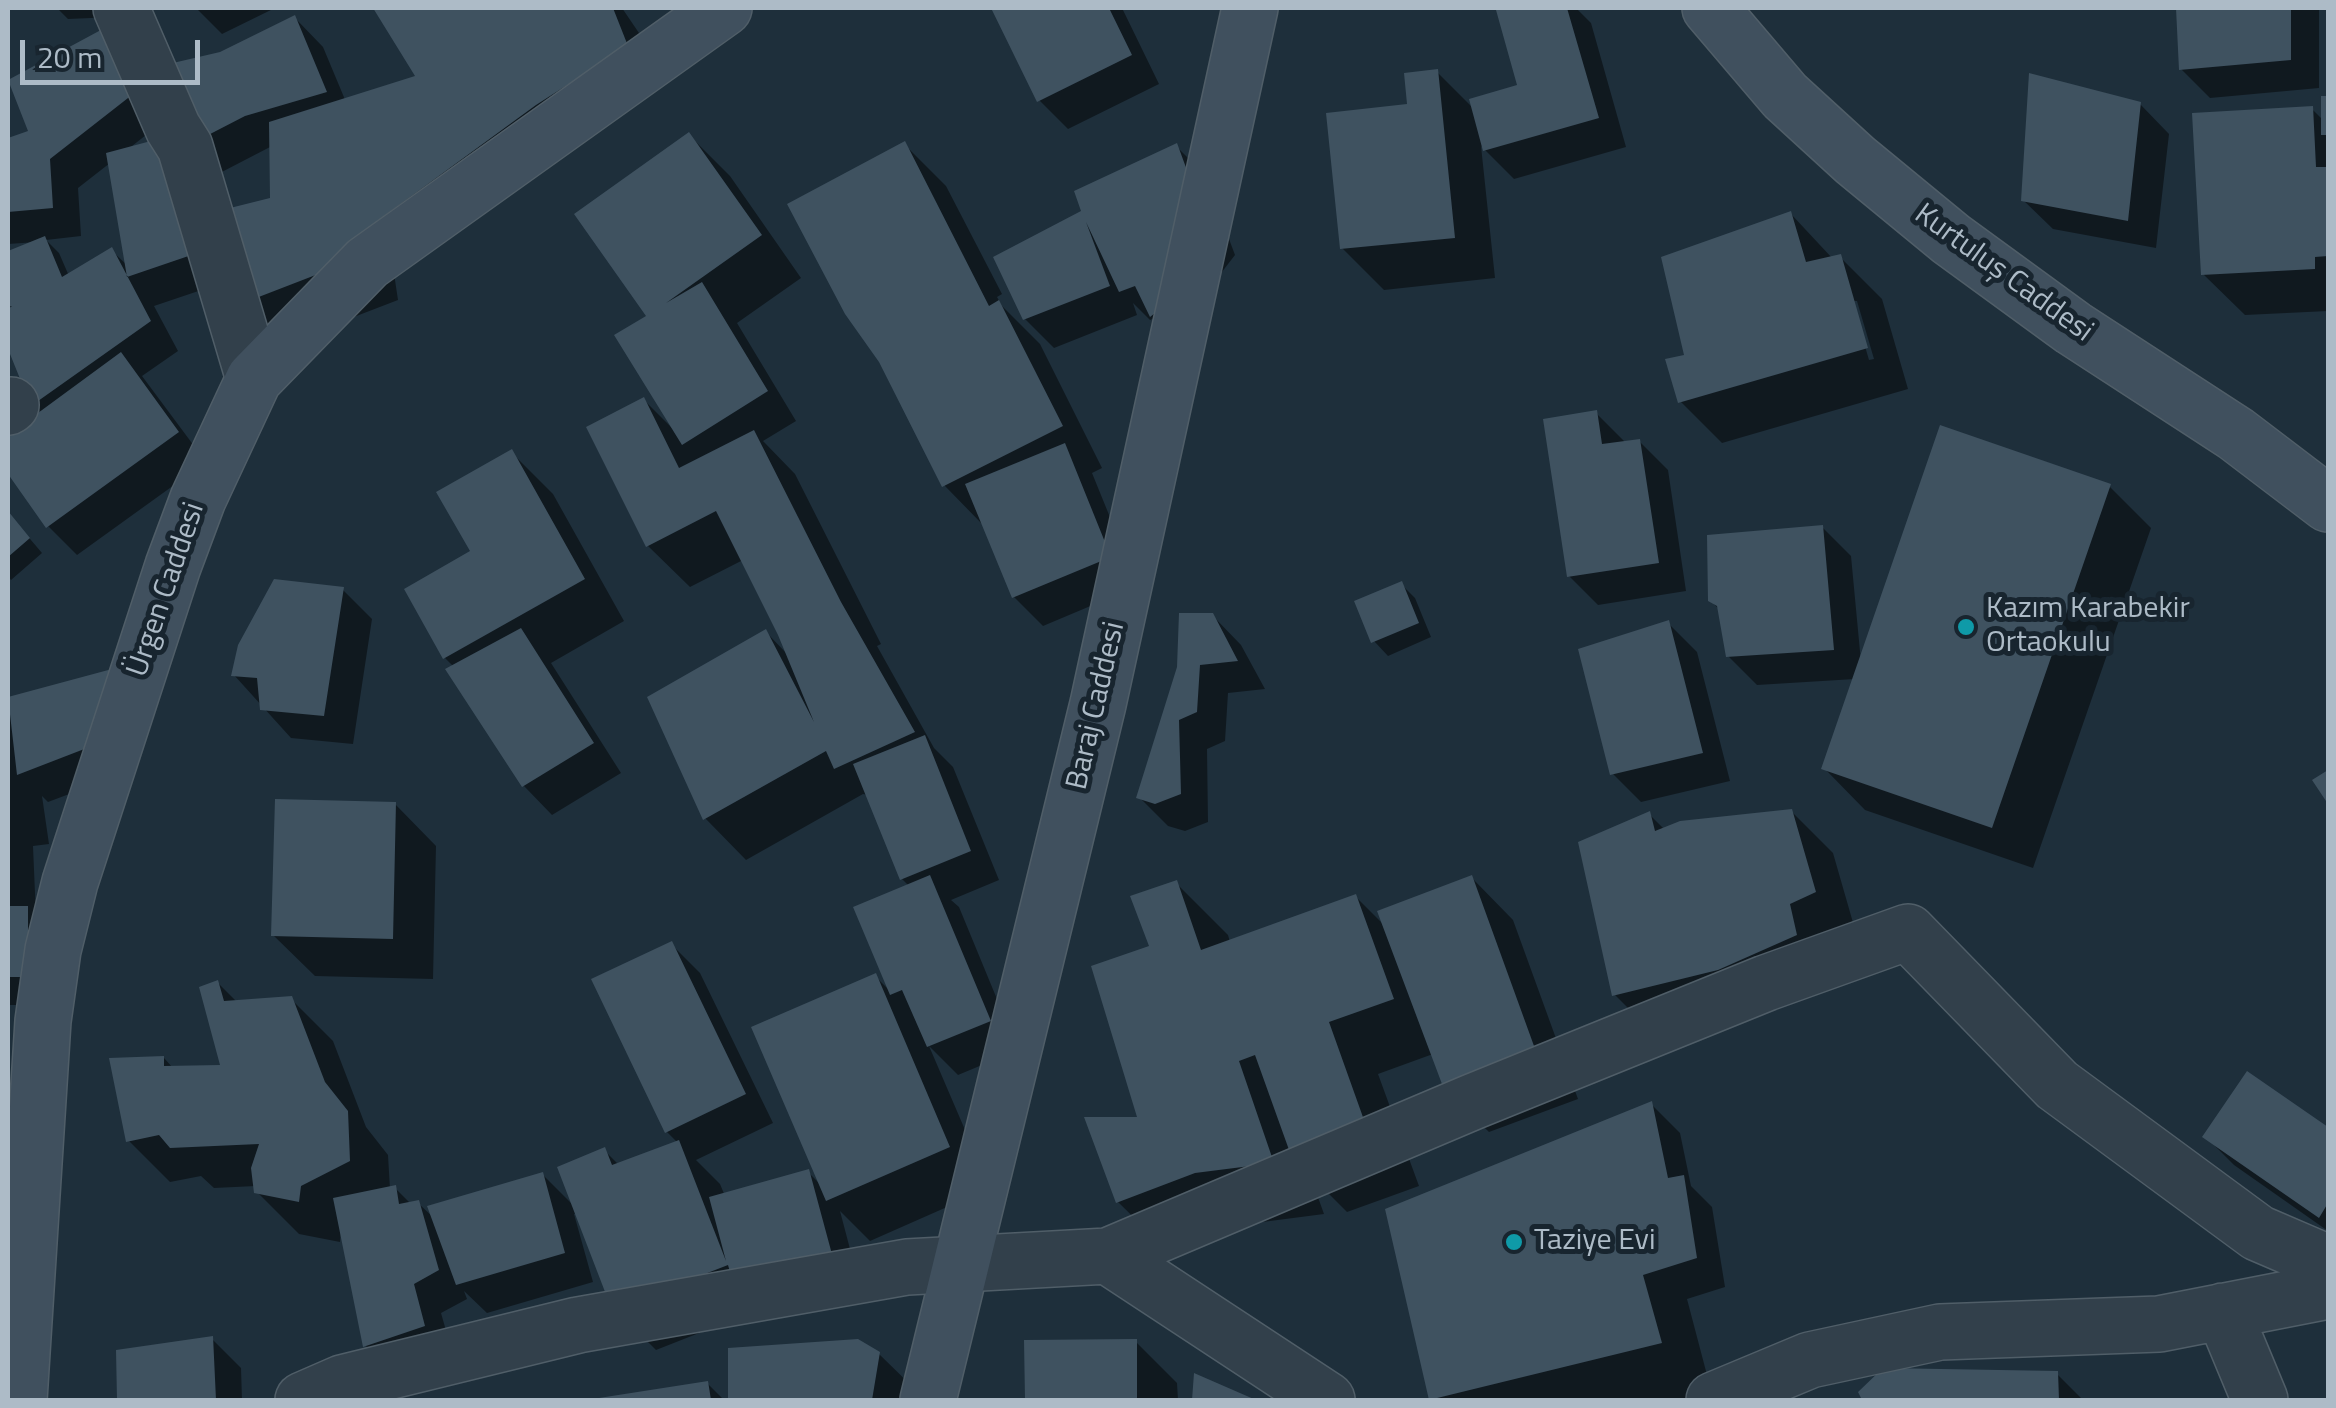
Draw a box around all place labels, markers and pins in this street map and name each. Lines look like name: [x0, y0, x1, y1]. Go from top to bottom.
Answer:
place label: Kazım Karabekir Ortaokulu: [1986, 592, 2190, 662]
marker: Kazım Karabekir Ortaokulu: [1955, 616, 1977, 638]
place label: Taziye Evi: [1534, 1224, 1656, 1260]
marker: Taziye Evi: [1503, 1231, 1525, 1253]

